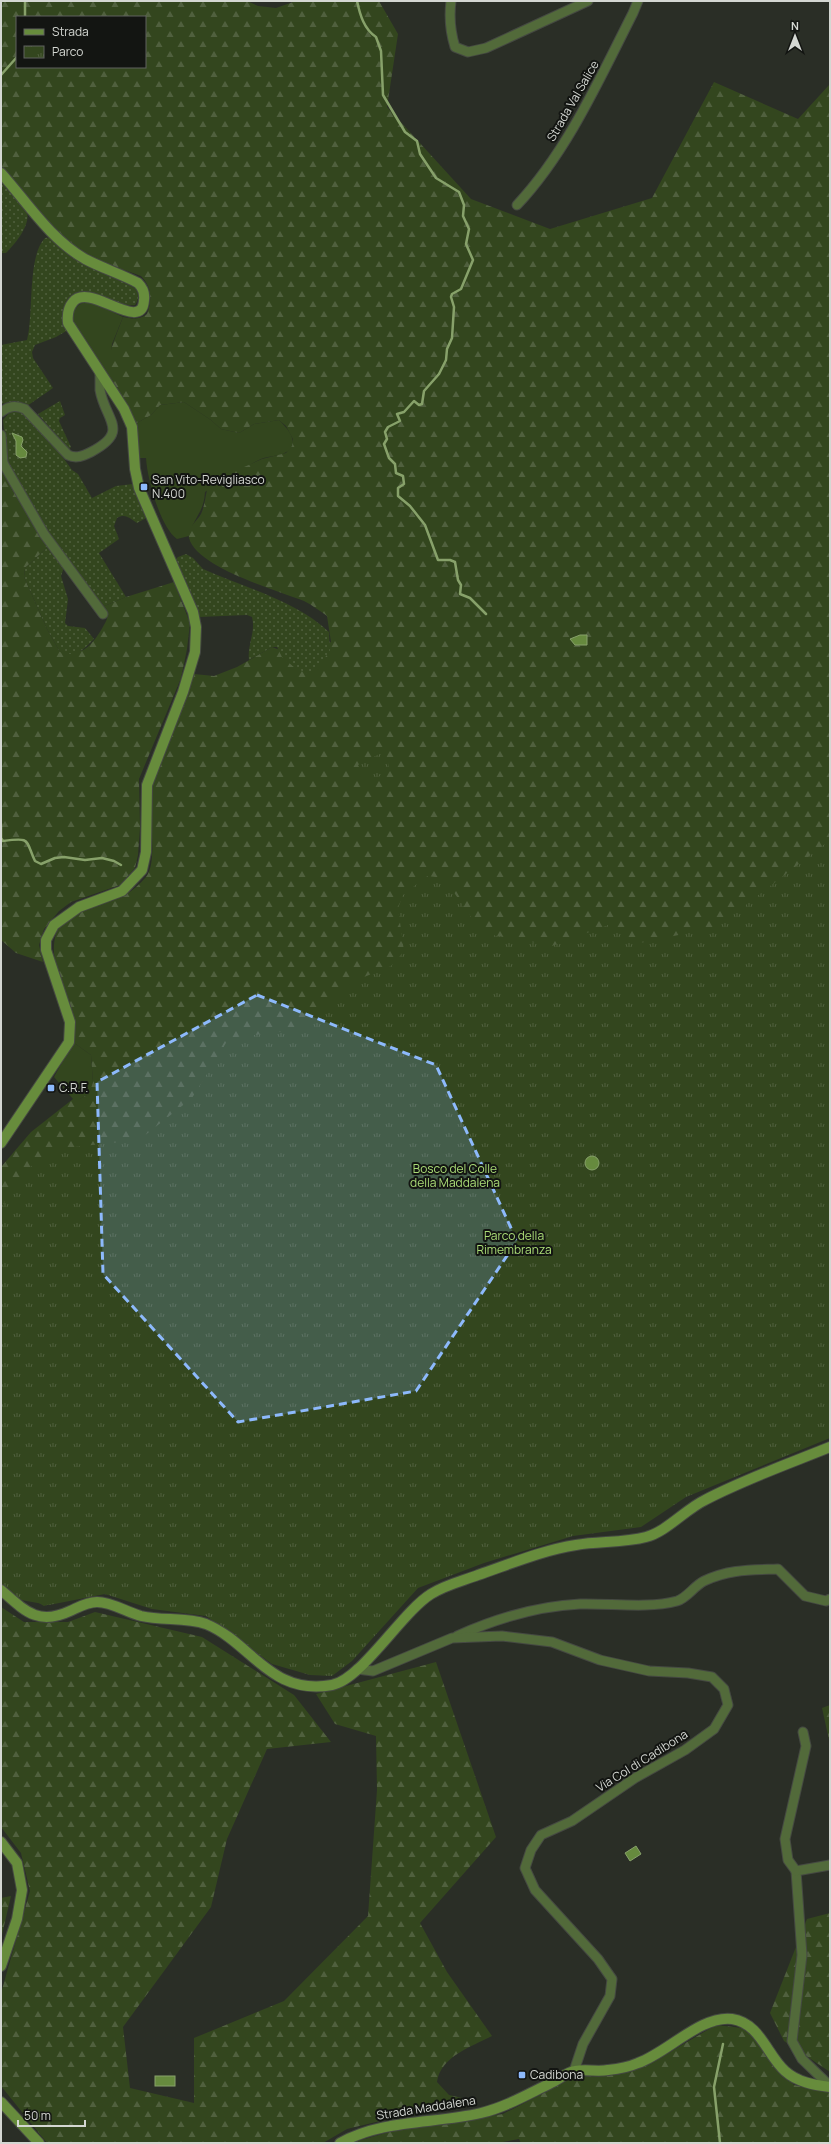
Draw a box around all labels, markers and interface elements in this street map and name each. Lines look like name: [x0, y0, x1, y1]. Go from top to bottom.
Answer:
legend: [16, 16, 146, 68]
north arrow: [775, 16, 815, 56]
text: N: [791, 18, 799, 33]
text: Strada: [52, 23, 89, 40]
text: Parco: [52, 43, 83, 60]
street label: Strada Val Salice: [542, 57, 603, 144]
place label: San Vito-Revigliasco N.400: [152, 471, 265, 502]
marker: San Vito-Revigliasco N.400: [139, 482, 149, 492]
place label: C.R.F.: [59, 1079, 88, 1096]
marker: C.R.F.: [46, 1083, 56, 1093]
park label: Bosco del Colle della Maddalena: [410, 1160, 500, 1191]
park label: Parco della Rimembranza: [476, 1227, 552, 1258]
street label: Via Col di Cadibona: [593, 1725, 691, 1796]
place label: Cadibona: [530, 2066, 583, 2083]
marker: Cadibona: [517, 2070, 527, 2080]
street label: Strada Maddalena: [375, 2091, 477, 2124]
scale bar: [18, 2102, 85, 2128]
text: 50 m: [24, 2107, 51, 2124]

